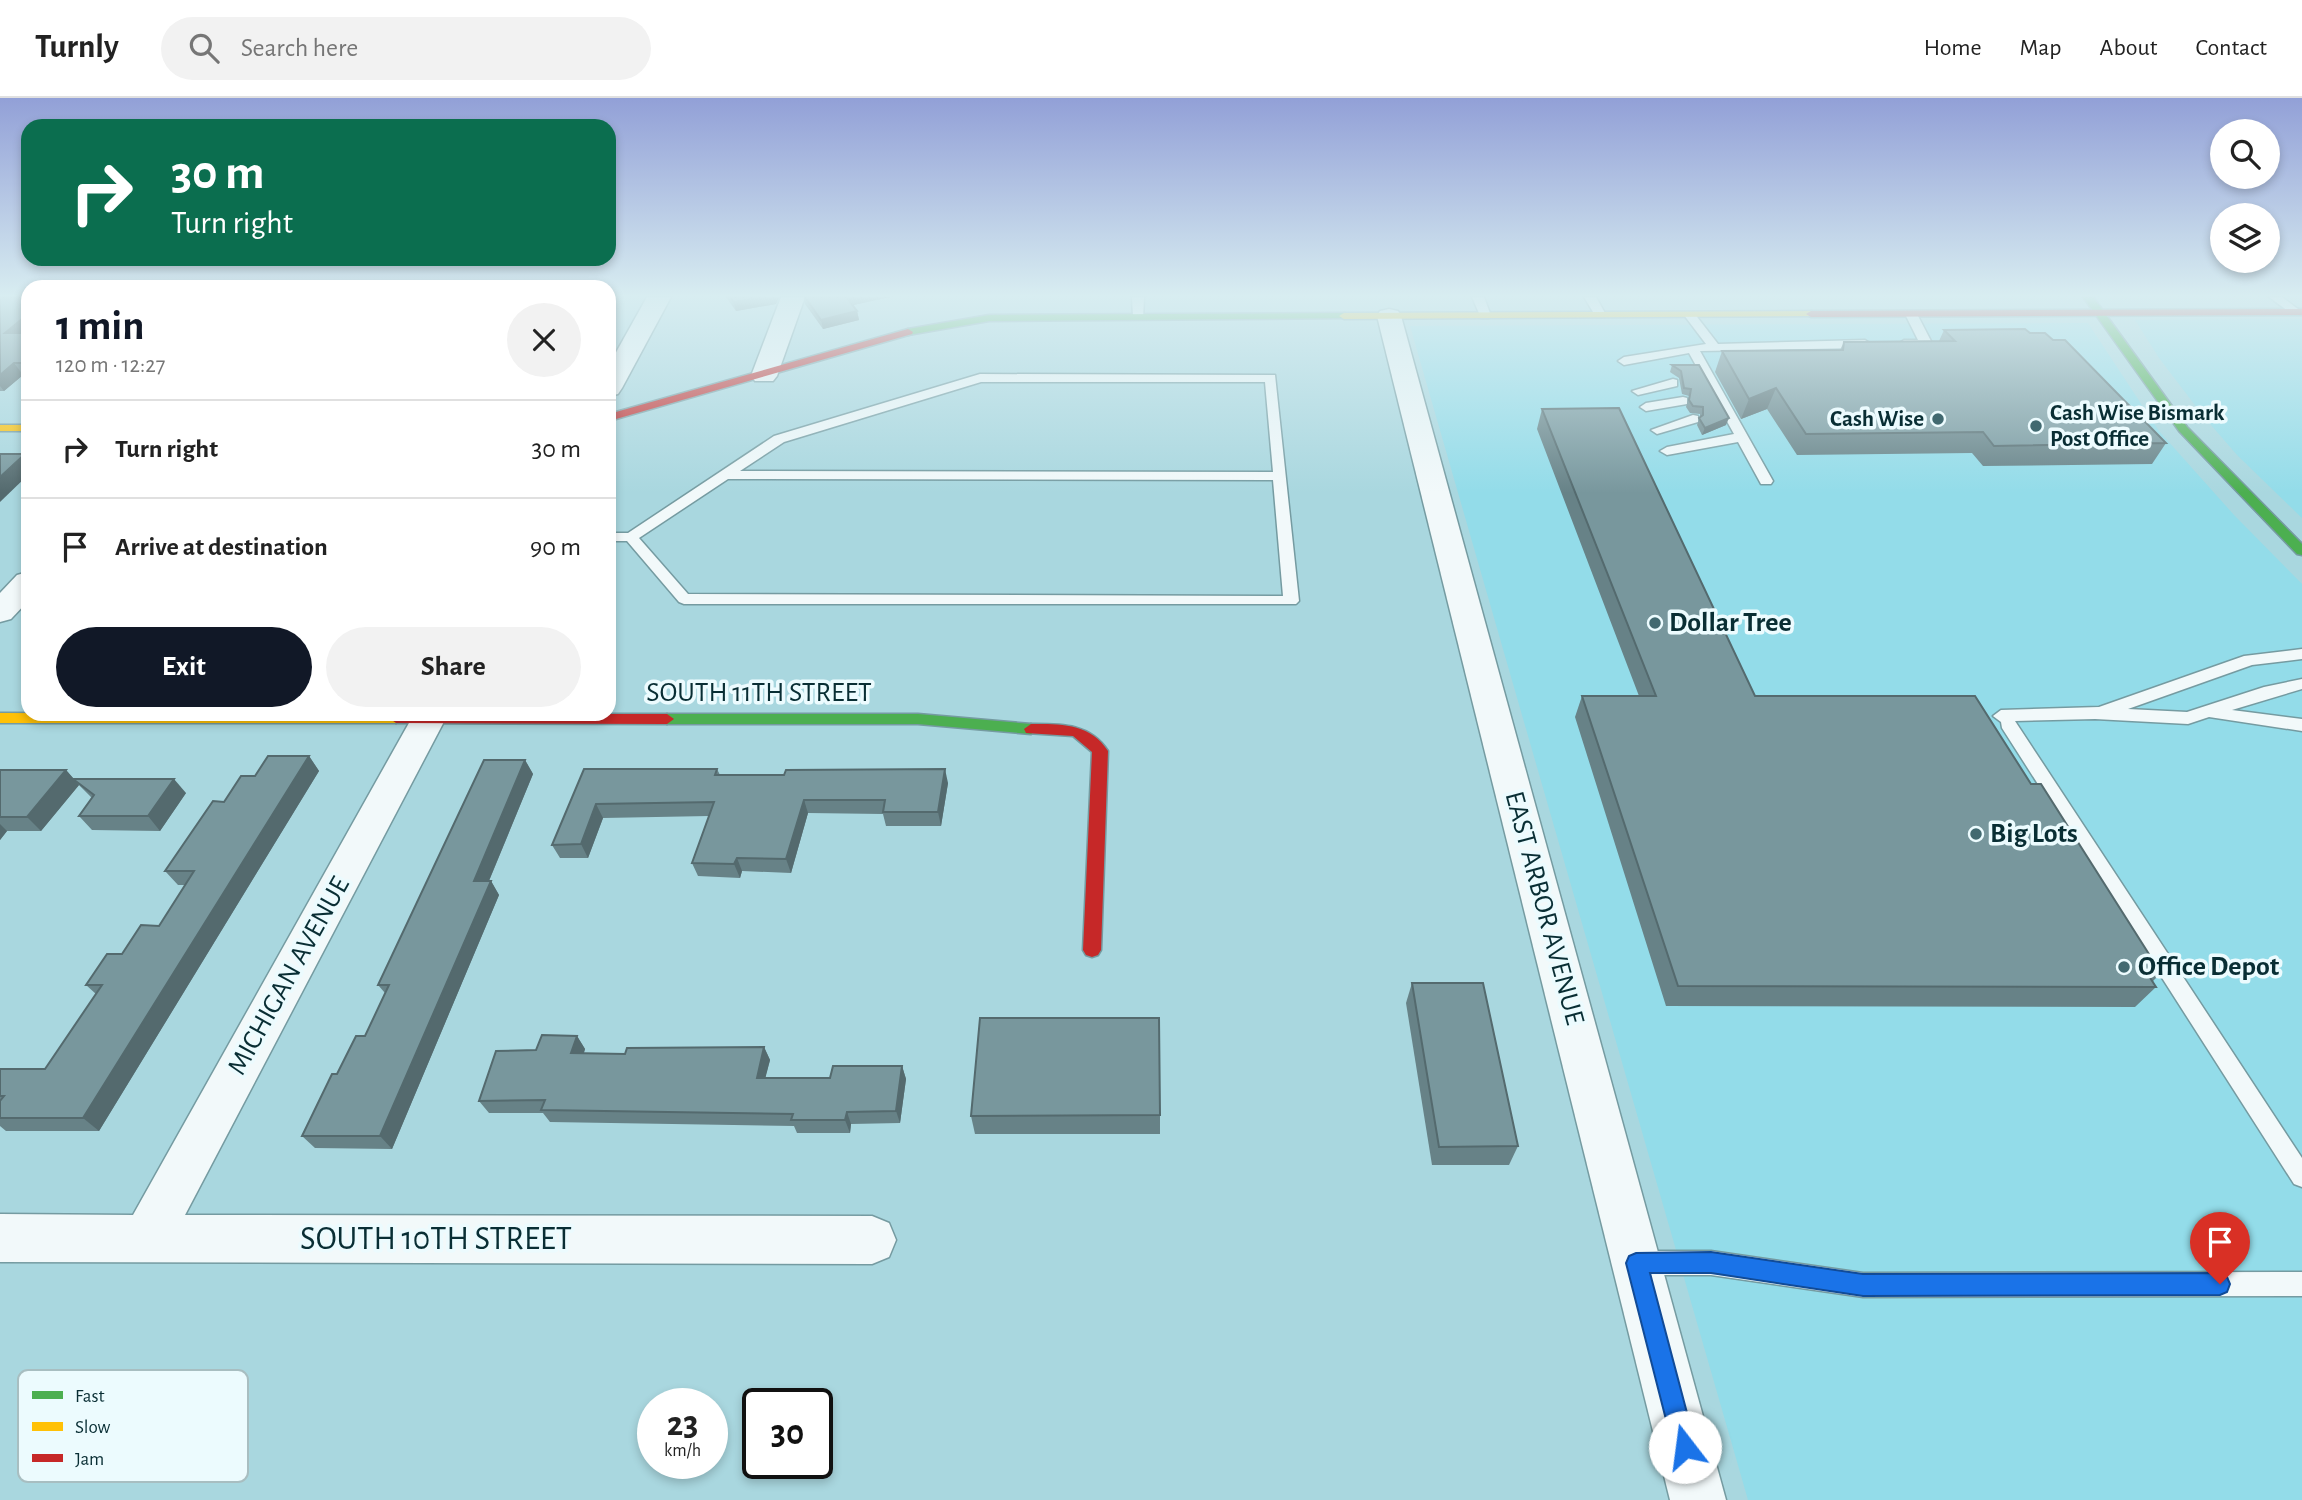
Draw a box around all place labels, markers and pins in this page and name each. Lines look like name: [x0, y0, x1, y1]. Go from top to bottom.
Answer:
place label: Cash Wise Bismark Post Office: [2050, 402, 2225, 451]
place label: Cash Wise: [1830, 408, 1924, 431]
marker: Cash Wise: [1930, 411, 1946, 427]
marker: Cash Wise Bismark Post Office: [2028, 418, 2044, 434]
place label: Dollar Tree: [1669, 609, 1792, 637]
marker: Dollar Tree: [1647, 615, 1663, 631]
place label: Big Lots: [1990, 820, 2078, 848]
marker: Big Lots: [1968, 826, 1984, 842]
place label: Office Depot: [2138, 953, 2280, 981]
marker: Office Depot: [2116, 959, 2132, 975]
pin: [2190, 1212, 2250, 1284]

